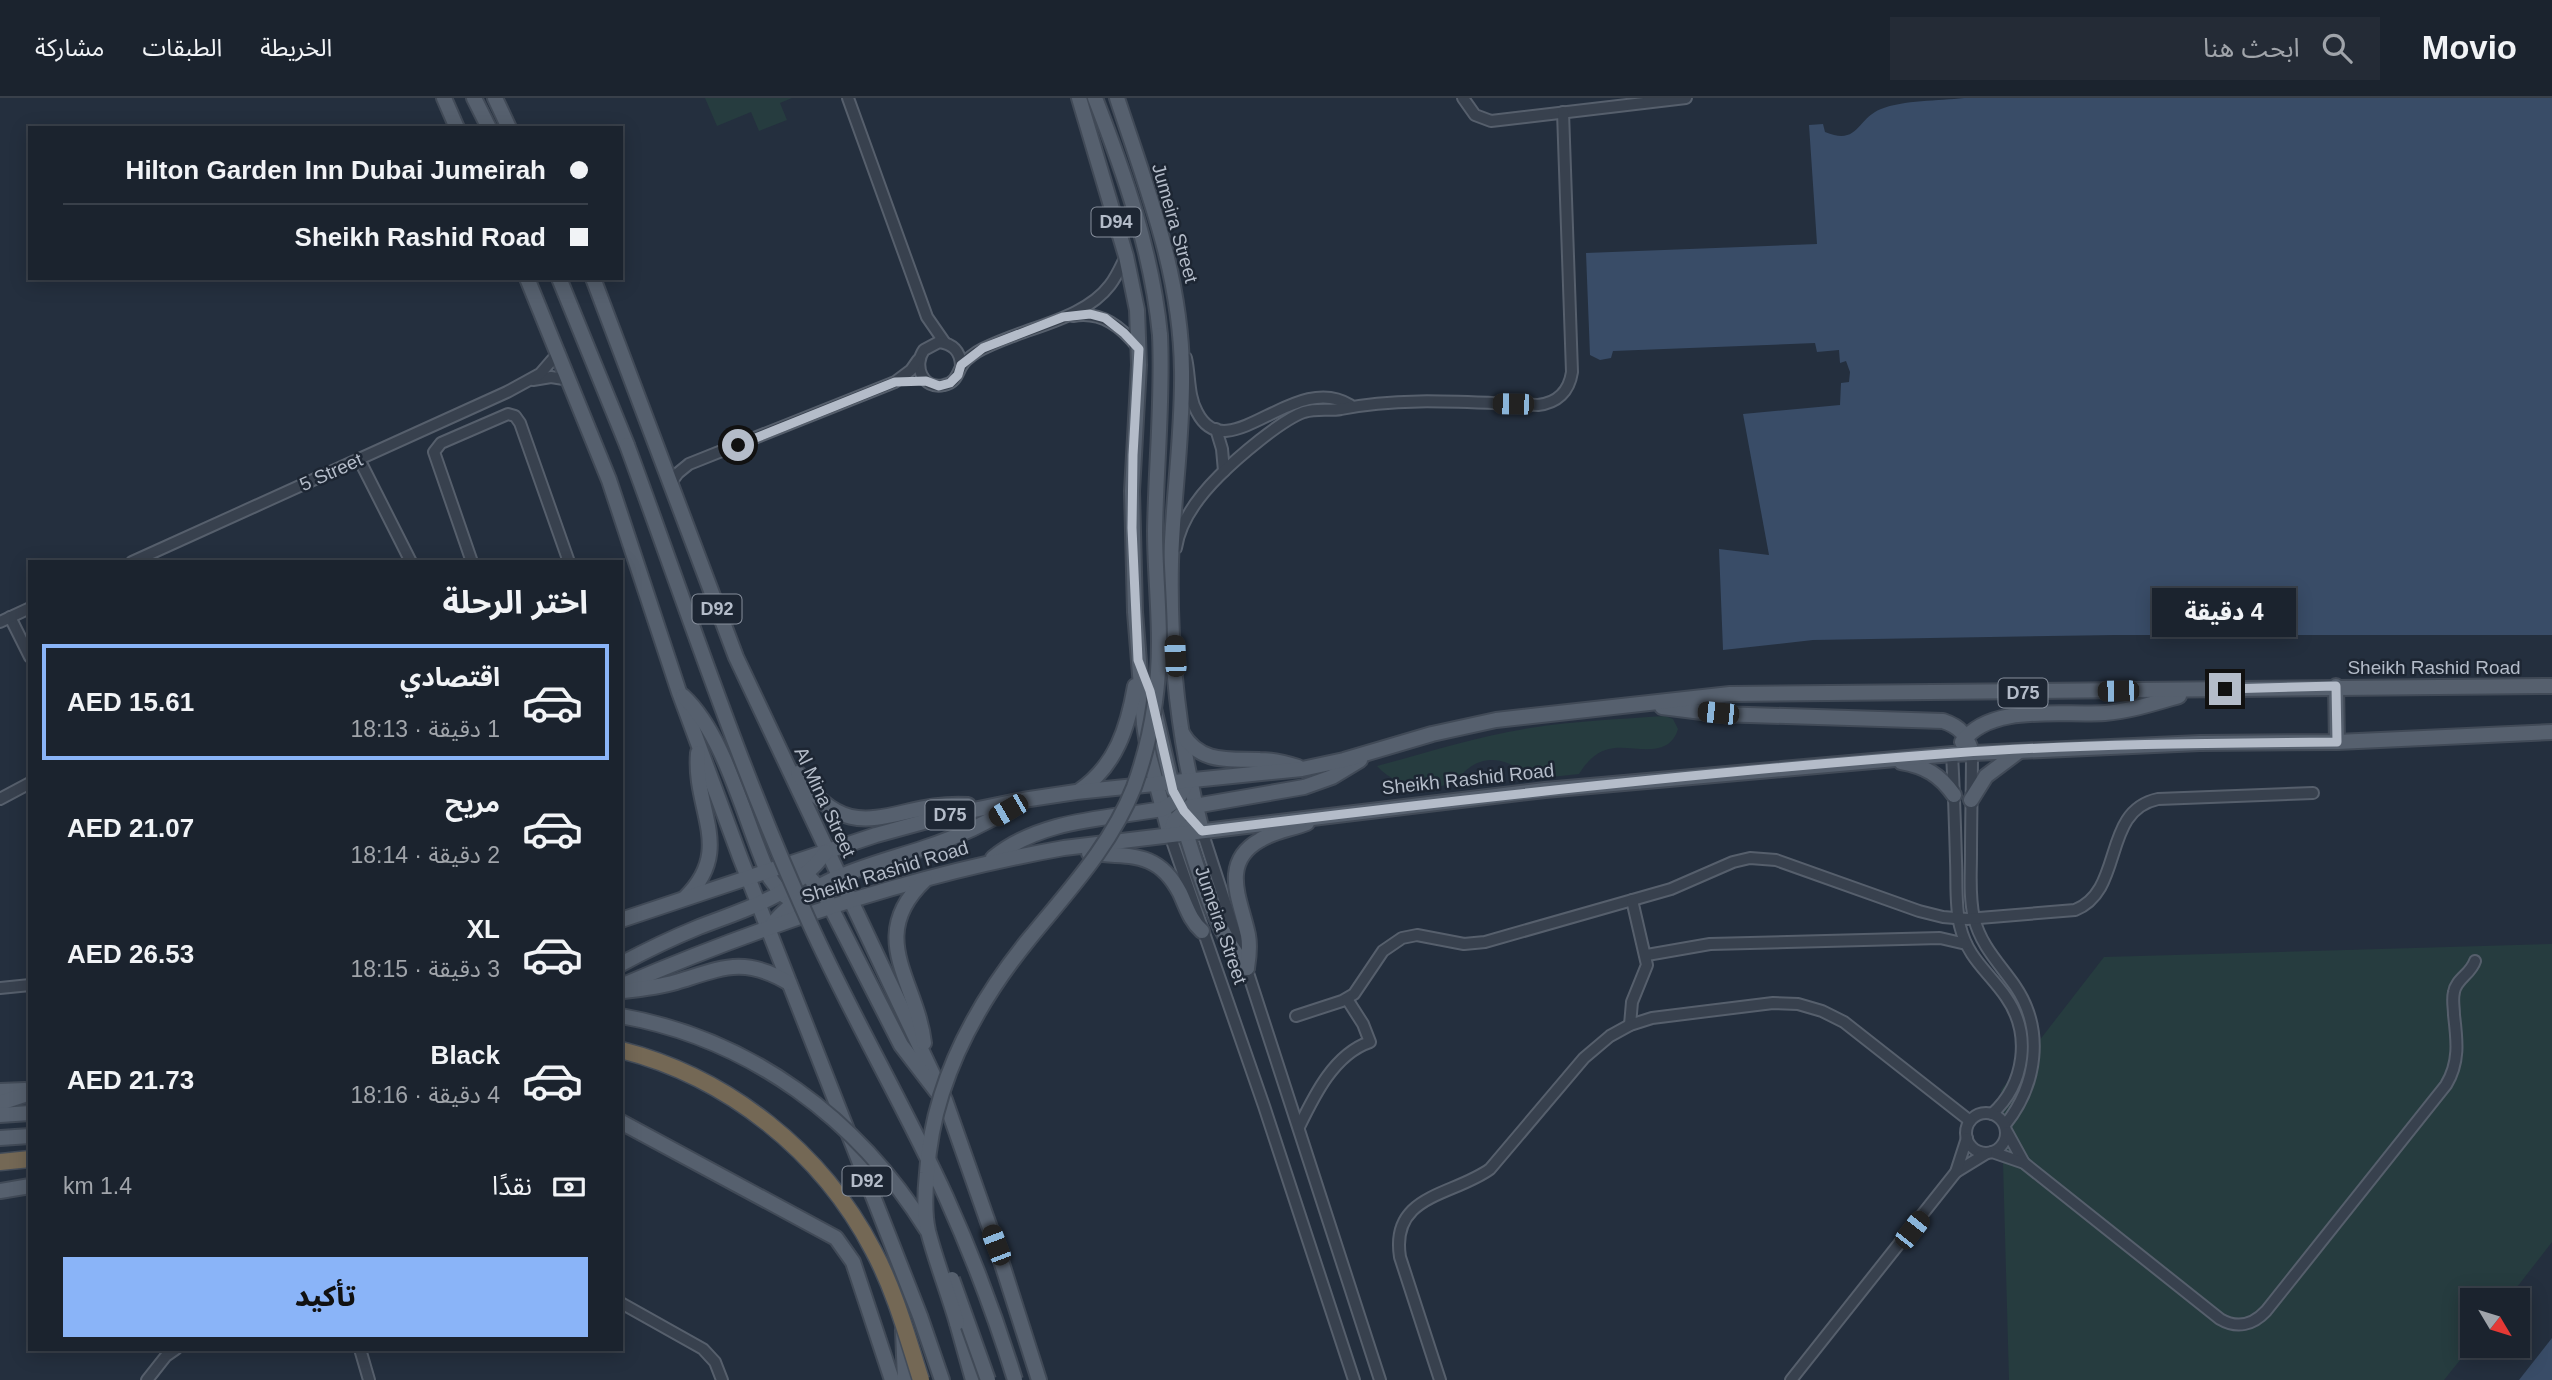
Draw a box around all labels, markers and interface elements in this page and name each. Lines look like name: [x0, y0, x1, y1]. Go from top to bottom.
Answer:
search box: [1890, 17, 2380, 80]
icon: search: [2318, 29, 2356, 67]
text: Movio: [2422, 29, 2517, 66]
text: ابحث هنا: [2203, 33, 2300, 63]
text: مشاركة: [35, 34, 104, 61]
text: الطبقات: [142, 34, 222, 61]
text: الخريطة: [260, 34, 332, 61]
text: Hilton Garden Inn Dubai Jumeirah: [126, 155, 546, 185]
street label: Jumeira Street: [1148, 161, 1202, 286]
road number: D94: [1092, 208, 1140, 237]
text: Sheikh Rashid Road: [295, 222, 546, 252]
car: [1492, 393, 1535, 415]
route start: [722, 429, 754, 461]
street label: 5 Street: [296, 449, 366, 495]
text: اختر الرحلة: [442, 584, 588, 620]
callout: 4 دقيقة: [2153, 588, 2297, 636]
road number: D92: [692, 594, 742, 624]
text: 4 دقيقة: [2184, 599, 2264, 625]
car: [1164, 634, 1187, 678]
street label: Sheikh Rashid Road: [2347, 657, 2521, 678]
text: اقتصادي: [400, 662, 500, 692]
icon: car: [521, 671, 584, 734]
route end: [2209, 673, 2241, 705]
road number: D75: [1998, 678, 2048, 708]
car: [2097, 680, 2140, 702]
text: AED 15.61: [67, 687, 194, 717]
car: [1697, 700, 1740, 726]
text: 1 دقيقة · 18:13: [350, 716, 500, 742]
street label: Al Mina Street: [790, 743, 860, 861]
street label: Sheikh Rashid Road: [1381, 760, 1555, 798]
text: مريح: [445, 788, 500, 818]
car: [985, 790, 1032, 830]
icon: car: [521, 797, 584, 860]
road number: D75: [926, 800, 974, 830]
text: AED 21.07: [67, 813, 194, 843]
street label: Sheikh Rashid Road: [799, 837, 971, 907]
text: 2 دقيقة · 18:14: [350, 842, 500, 868]
street label: Jumeira Street: [1191, 863, 1251, 988]
text: XL: [467, 914, 500, 944]
icon: car: [521, 923, 584, 986]
text: AED 26.53: [67, 939, 194, 969]
text: 3 دقيقة · 18:15: [350, 956, 500, 982]
text: Black: [431, 1040, 500, 1070]
icon: car: [521, 1049, 584, 1112]
text: AED 21.73: [67, 1065, 194, 1095]
text: 4 دقيقة · 18:16: [350, 1082, 500, 1108]
road number: D92: [842, 1166, 892, 1196]
icon: cash: [550, 1168, 588, 1206]
text: نقدًا: [492, 1171, 532, 1201]
text: 1.4 km: [63, 1173, 132, 1199]
car: [1891, 1207, 1934, 1253]
car: [979, 1222, 1014, 1268]
button: تأكيد: [63, 1257, 588, 1337]
north arrow: [2460, 1288, 2530, 1358]
map controls: [2460, 1288, 2530, 1358]

